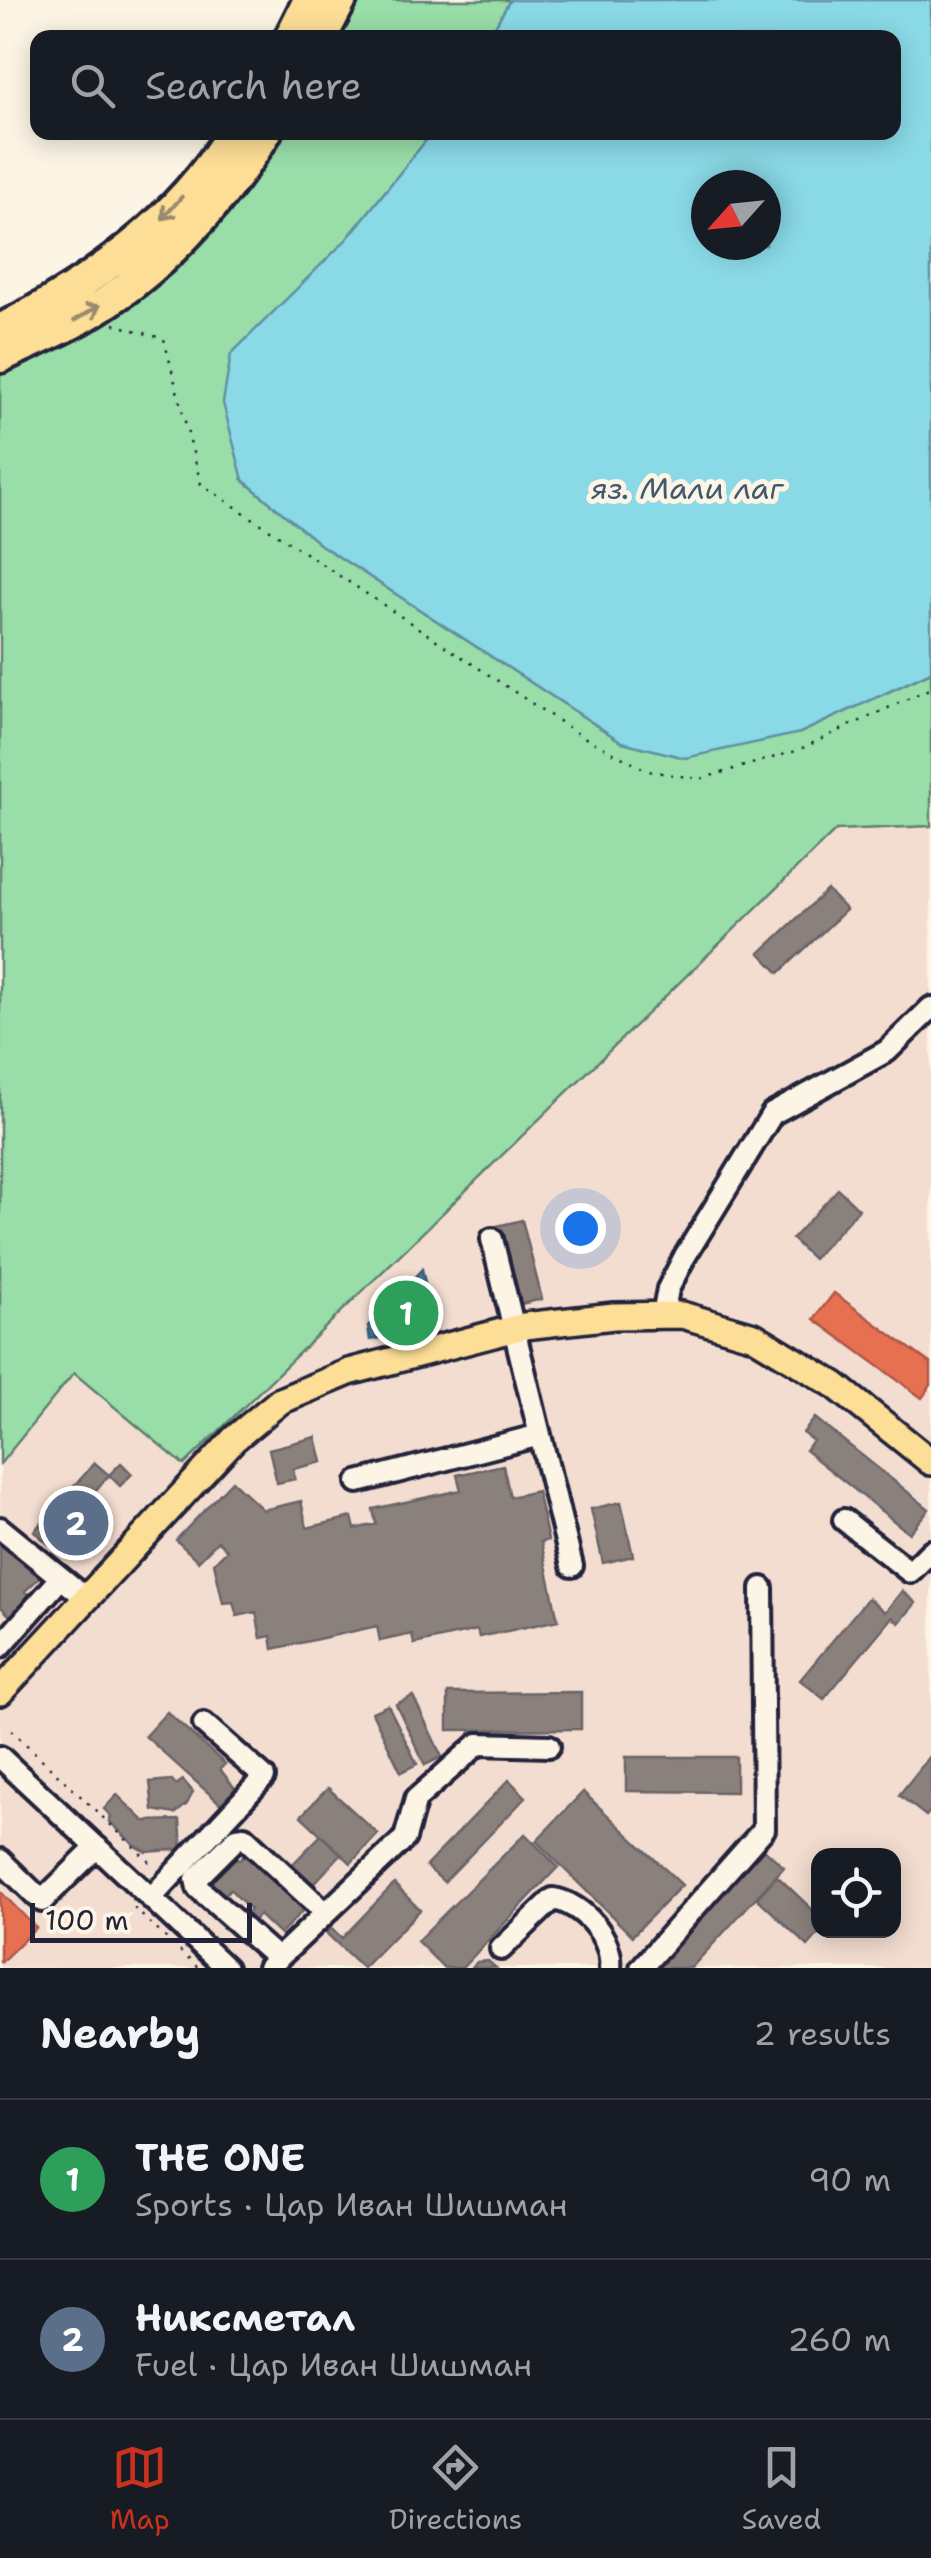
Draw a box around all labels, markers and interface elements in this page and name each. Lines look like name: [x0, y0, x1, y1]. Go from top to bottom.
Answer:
search box: [30, 30, 901, 140]
icon: search: [65, 58, 120, 113]
text: Search here: [145, 60, 362, 111]
north arrow: [691, 170, 781, 260]
one-way arrow: [161, 195, 183, 221]
one-way arrow: [72, 303, 101, 323]
water label: яз. Мали лаг: [591, 468, 785, 509]
your location: [555, 1203, 606, 1254]
pin: 1: [374, 1276, 438, 1350]
pin: 2: [44, 1486, 108, 1560]
map controls: [811, 1848, 901, 1938]
button: locate: [811, 1848, 901, 1938]
scale bar: [30, 1898, 252, 1942]
text: 100 m: [45, 1901, 129, 1939]
text: Nearby: [40, 2005, 200, 2061]
text: 2 results: [754, 2012, 891, 2055]
text: THE ONE: [135, 2132, 305, 2183]
text: 1: [65, 2158, 80, 2201]
text: 90 m: [808, 2158, 891, 2201]
text: Sports · Цар Иван Шишман: [135, 2183, 568, 2226]
text: Никсметал: [135, 2292, 355, 2343]
text: 2: [61, 2318, 84, 2361]
text: 260 m: [788, 2318, 891, 2361]
text: Fuel · Цар Иван Шишман: [135, 2343, 532, 2386]
tab: Map: [110, 2440, 170, 2538]
tab: Directions: [389, 2440, 522, 2538]
tab: Saved: [742, 2440, 821, 2538]

